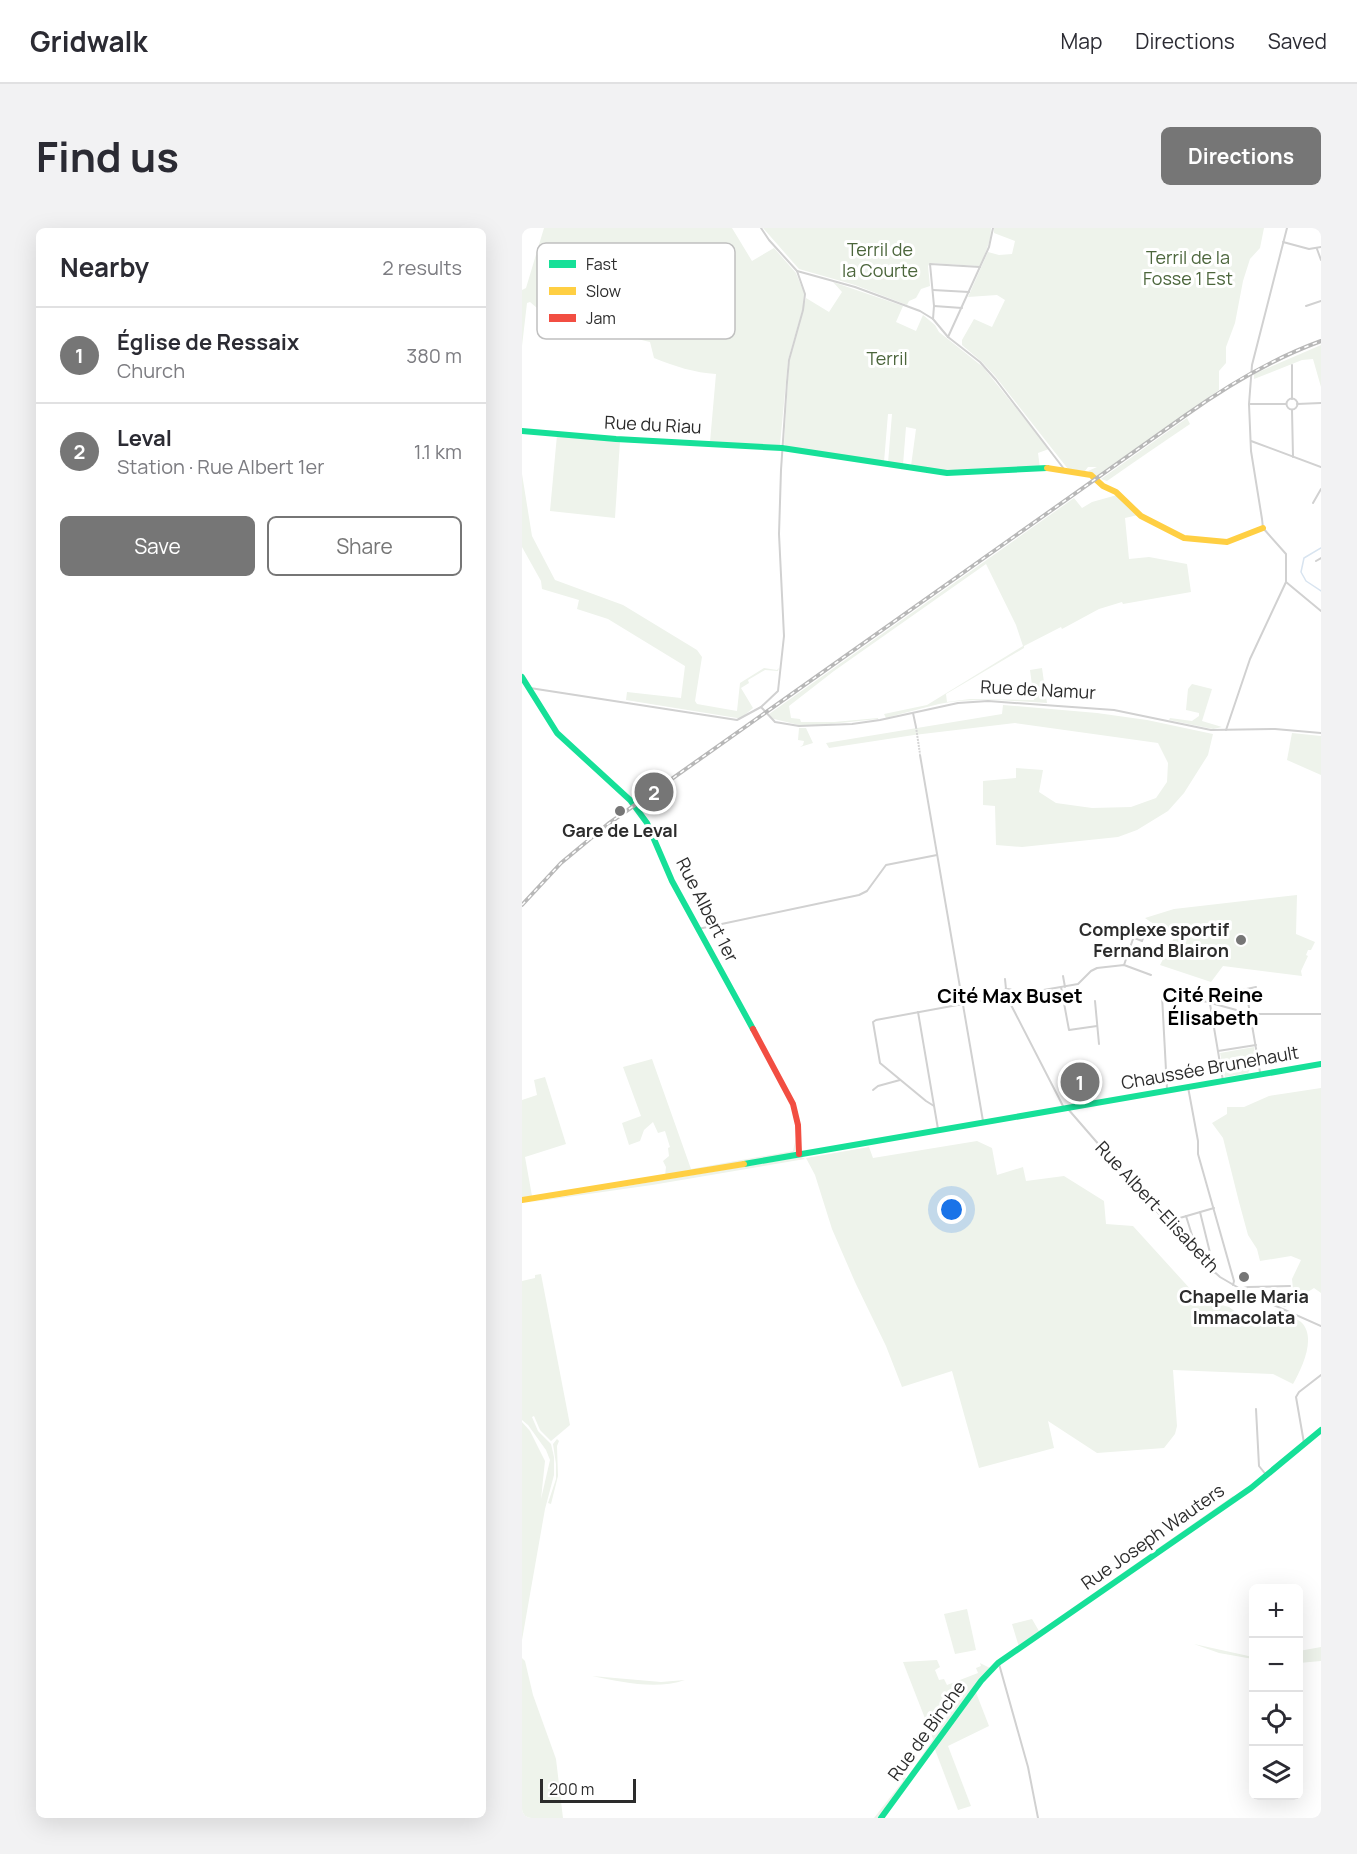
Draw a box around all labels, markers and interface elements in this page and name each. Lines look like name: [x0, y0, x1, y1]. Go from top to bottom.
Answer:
text: Gridwalk: [30, 22, 147, 60]
text: Map: [1061, 27, 1102, 55]
text: Directions: [1135, 27, 1235, 55]
text: Saved: [1268, 27, 1327, 55]
text: Find us: [36, 127, 179, 185]
button: Directions: [1161, 127, 1321, 185]
park label: Terril de la Courte: [842, 237, 918, 282]
legend: [537, 243, 735, 339]
park label: Terril de la Fosse 1 Est: [1143, 245, 1233, 290]
text: Nearby: [60, 249, 149, 285]
text: Fast: [586, 253, 617, 275]
text: 2 results: [382, 254, 462, 281]
text: Slow: [586, 280, 621, 302]
text: Jam: [586, 307, 616, 329]
text: Église de Ressaix: [117, 327, 299, 357]
text: 1: [75, 342, 84, 369]
text: 380 m: [406, 342, 462, 369]
park label: Terril: [866, 346, 908, 370]
text: Church: [117, 357, 185, 384]
street label: Rue du Riau: [604, 409, 702, 439]
text: Leval: [117, 423, 172, 453]
text: 2: [74, 438, 85, 465]
text: 1.1 km: [414, 438, 462, 465]
text: Station · Rue Albert 1er: [117, 453, 324, 480]
button: Save: [60, 516, 255, 576]
button: Share: [267, 516, 462, 576]
street label: Rue de Namur: [980, 674, 1097, 704]
pin: 2: [634, 770, 674, 814]
marker: Gare de Leval: [613, 804, 627, 818]
place label: Gare de Leval: [562, 818, 678, 842]
street label: Rue Albert 1er: [671, 853, 745, 966]
place label: Complexe sportif Fernand Blairon: [1079, 917, 1229, 962]
marker: Complexe sportif Fernand Blairon: [1234, 933, 1248, 947]
district label: Cité Reine Élisabeth: [1163, 981, 1263, 1031]
district label: Cité Max Buset: [937, 982, 1083, 1009]
street label: Chaussée Brunehault: [1119, 1040, 1301, 1094]
pin: 1: [1060, 1060, 1100, 1104]
street label: Rue Albert-Elisabeth: [1091, 1135, 1225, 1277]
your location: [937, 1195, 966, 1224]
marker: Chapelle Maria Immacolata: [1237, 1270, 1251, 1284]
place label: Chapelle Maria Immacolata: [1179, 1284, 1309, 1329]
street label: Rue Joseph Wauters: [1076, 1478, 1229, 1595]
map controls: [1249, 1584, 1303, 1800]
button: +: [1249, 1584, 1303, 1638]
button: −: [1249, 1638, 1303, 1692]
street label: Rue de Binche: [882, 1676, 971, 1785]
button: locate: [1249, 1692, 1303, 1746]
button: layers: [1249, 1746, 1303, 1800]
scale bar: [540, 1776, 636, 1804]
text: 200 m: [549, 1778, 594, 1800]

